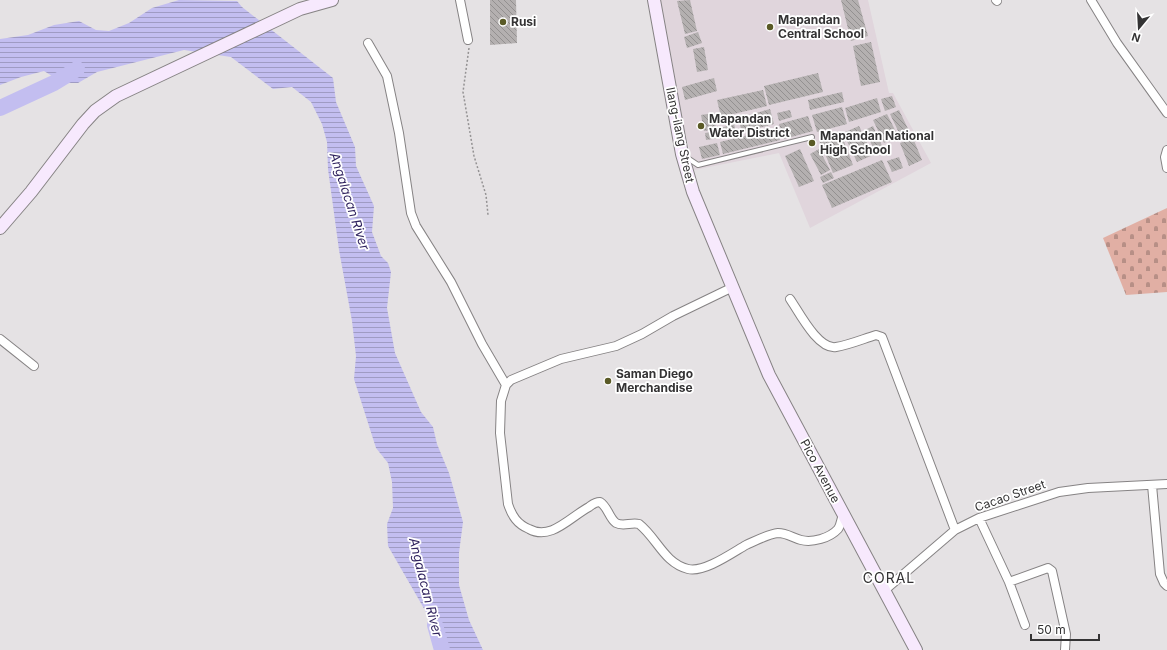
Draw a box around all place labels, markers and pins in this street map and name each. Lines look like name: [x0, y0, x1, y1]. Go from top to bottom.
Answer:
place label: Mapandan Central School: [778, 12, 864, 41]
place label: Rusi: [511, 14, 536, 29]
marker: Rusi: [498, 17, 508, 27]
marker: Mapandan Central School: [765, 22, 775, 32]
place label: Mapandan Water District: [709, 111, 790, 140]
marker: Mapandan Water District: [696, 121, 706, 131]
place label: Mapandan National High School: [820, 128, 934, 157]
marker: Mapandan National High School: [807, 138, 817, 148]
place label: Saman Diego Merchandise: [616, 366, 693, 395]
marker: Saman Diego Merchandise: [603, 376, 613, 386]

